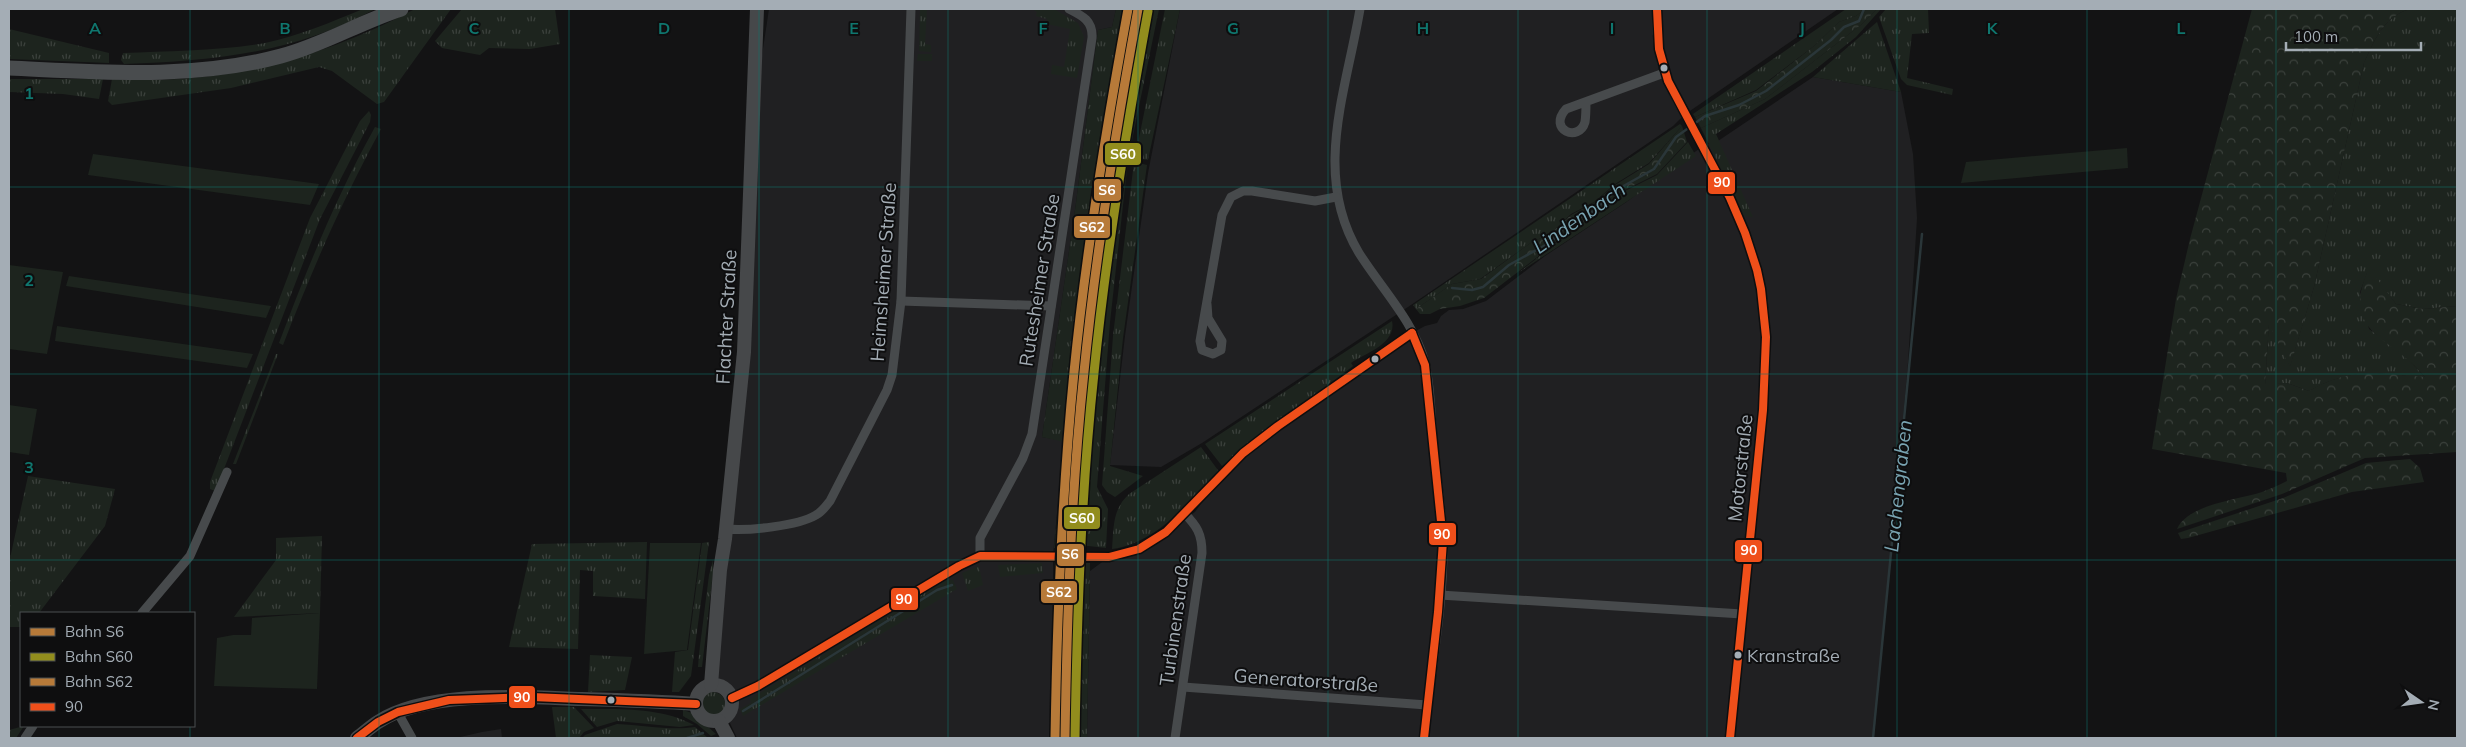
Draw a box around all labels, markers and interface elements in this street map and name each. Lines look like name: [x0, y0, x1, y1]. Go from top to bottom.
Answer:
text: A: [89, 18, 101, 38]
text: B: [279, 18, 291, 38]
text: C: [469, 18, 480, 38]
text: D: [658, 18, 670, 38]
text: E: [849, 18, 859, 38]
text: F: [1038, 18, 1048, 38]
text: G: [1227, 18, 1239, 38]
text: H: [1417, 18, 1429, 38]
text: I: [1610, 18, 1614, 38]
text: J: [1799, 18, 1805, 38]
text: K: [1987, 18, 1999, 38]
text: L: [2177, 18, 2186, 38]
scale bar: [2286, 20, 2421, 52]
text: 100 m: [2294, 27, 2338, 46]
unlabelled marker: [1659, 63, 1669, 73]
text: 1: [24, 83, 34, 103]
line badge: S60: [1104, 142, 1142, 166]
text: S60: [1110, 145, 1136, 163]
line badge: 90: [1707, 171, 1736, 195]
text: 90: [1714, 173, 1730, 191]
water label: Lindenbach: [1527, 176, 1630, 259]
line badge: S6: [1093, 178, 1122, 202]
text: S6: [1098, 181, 1116, 199]
street label: Heimsheimer Straße: [865, 182, 901, 362]
street label: Rutesheimer Straße: [1014, 192, 1064, 368]
line badge: S62: [1073, 215, 1111, 239]
text: S62: [1079, 218, 1105, 236]
street label: Flachter Straße: [710, 249, 742, 385]
text: 2: [24, 270, 34, 290]
unlabelled marker: [1370, 354, 1380, 364]
street label: Motorstraße: [1722, 413, 1758, 523]
water label: Lachengraben: [1878, 419, 1917, 553]
text: 3: [24, 457, 34, 477]
line badge: S60: [1063, 506, 1101, 530]
text: S60: [1069, 509, 1095, 527]
line badge: 90: [1428, 522, 1457, 546]
text: 90: [1434, 525, 1450, 543]
line badge: 90: [1734, 539, 1763, 563]
text: 90: [1741, 541, 1757, 559]
line badge: S6: [1056, 543, 1085, 567]
text: S6: [1061, 545, 1079, 563]
street label: Turbinenstraße: [1154, 552, 1196, 688]
line badge: S62: [1040, 580, 1078, 604]
text: S62: [1046, 583, 1072, 601]
line badge: 90: [890, 587, 919, 611]
text: 90: [896, 590, 912, 608]
legend: [20, 612, 195, 727]
text: Bahn S6: [65, 622, 124, 641]
place label: Kranstraße: [1747, 644, 1840, 667]
text: Bahn S60: [65, 647, 133, 666]
marker: Kranstraße: [1733, 650, 1743, 660]
street label: Generatorstraße: [1233, 663, 1379, 697]
text: Bahn S62: [65, 672, 133, 691]
north arrow: [2396, 677, 2446, 727]
line badge: 90: [508, 685, 536, 709]
text: 90: [514, 688, 530, 706]
unlabelled marker: [606, 695, 616, 705]
text: 90: [65, 697, 83, 716]
text: N: [2424, 698, 2444, 712]

